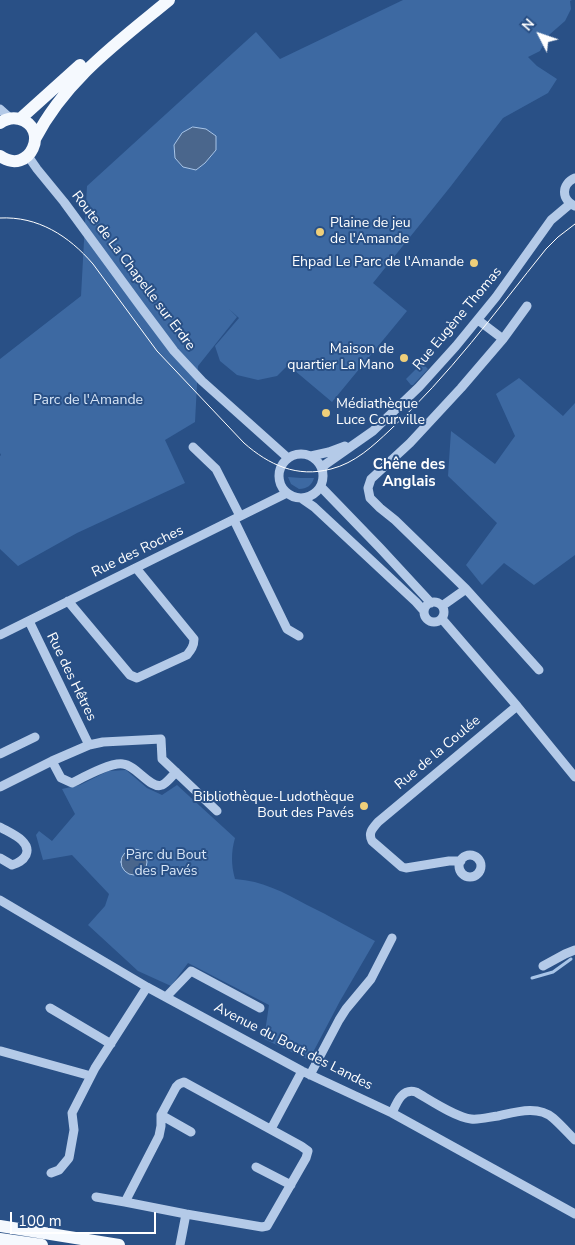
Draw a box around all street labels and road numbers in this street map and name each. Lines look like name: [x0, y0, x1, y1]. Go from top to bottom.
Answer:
street label: Route de La Chapelle sur Erdre: [68, 188, 198, 354]
street label: Rue Eugène Thomas: [410, 264, 506, 374]
street label: Rue des Roches: [89, 523, 187, 581]
street label: Rue des Hêtres: [42, 630, 100, 724]
street label: Rue de la Coulée: [392, 712, 484, 794]
street label: Avenue du Bout des Landes: [211, 1000, 375, 1094]

